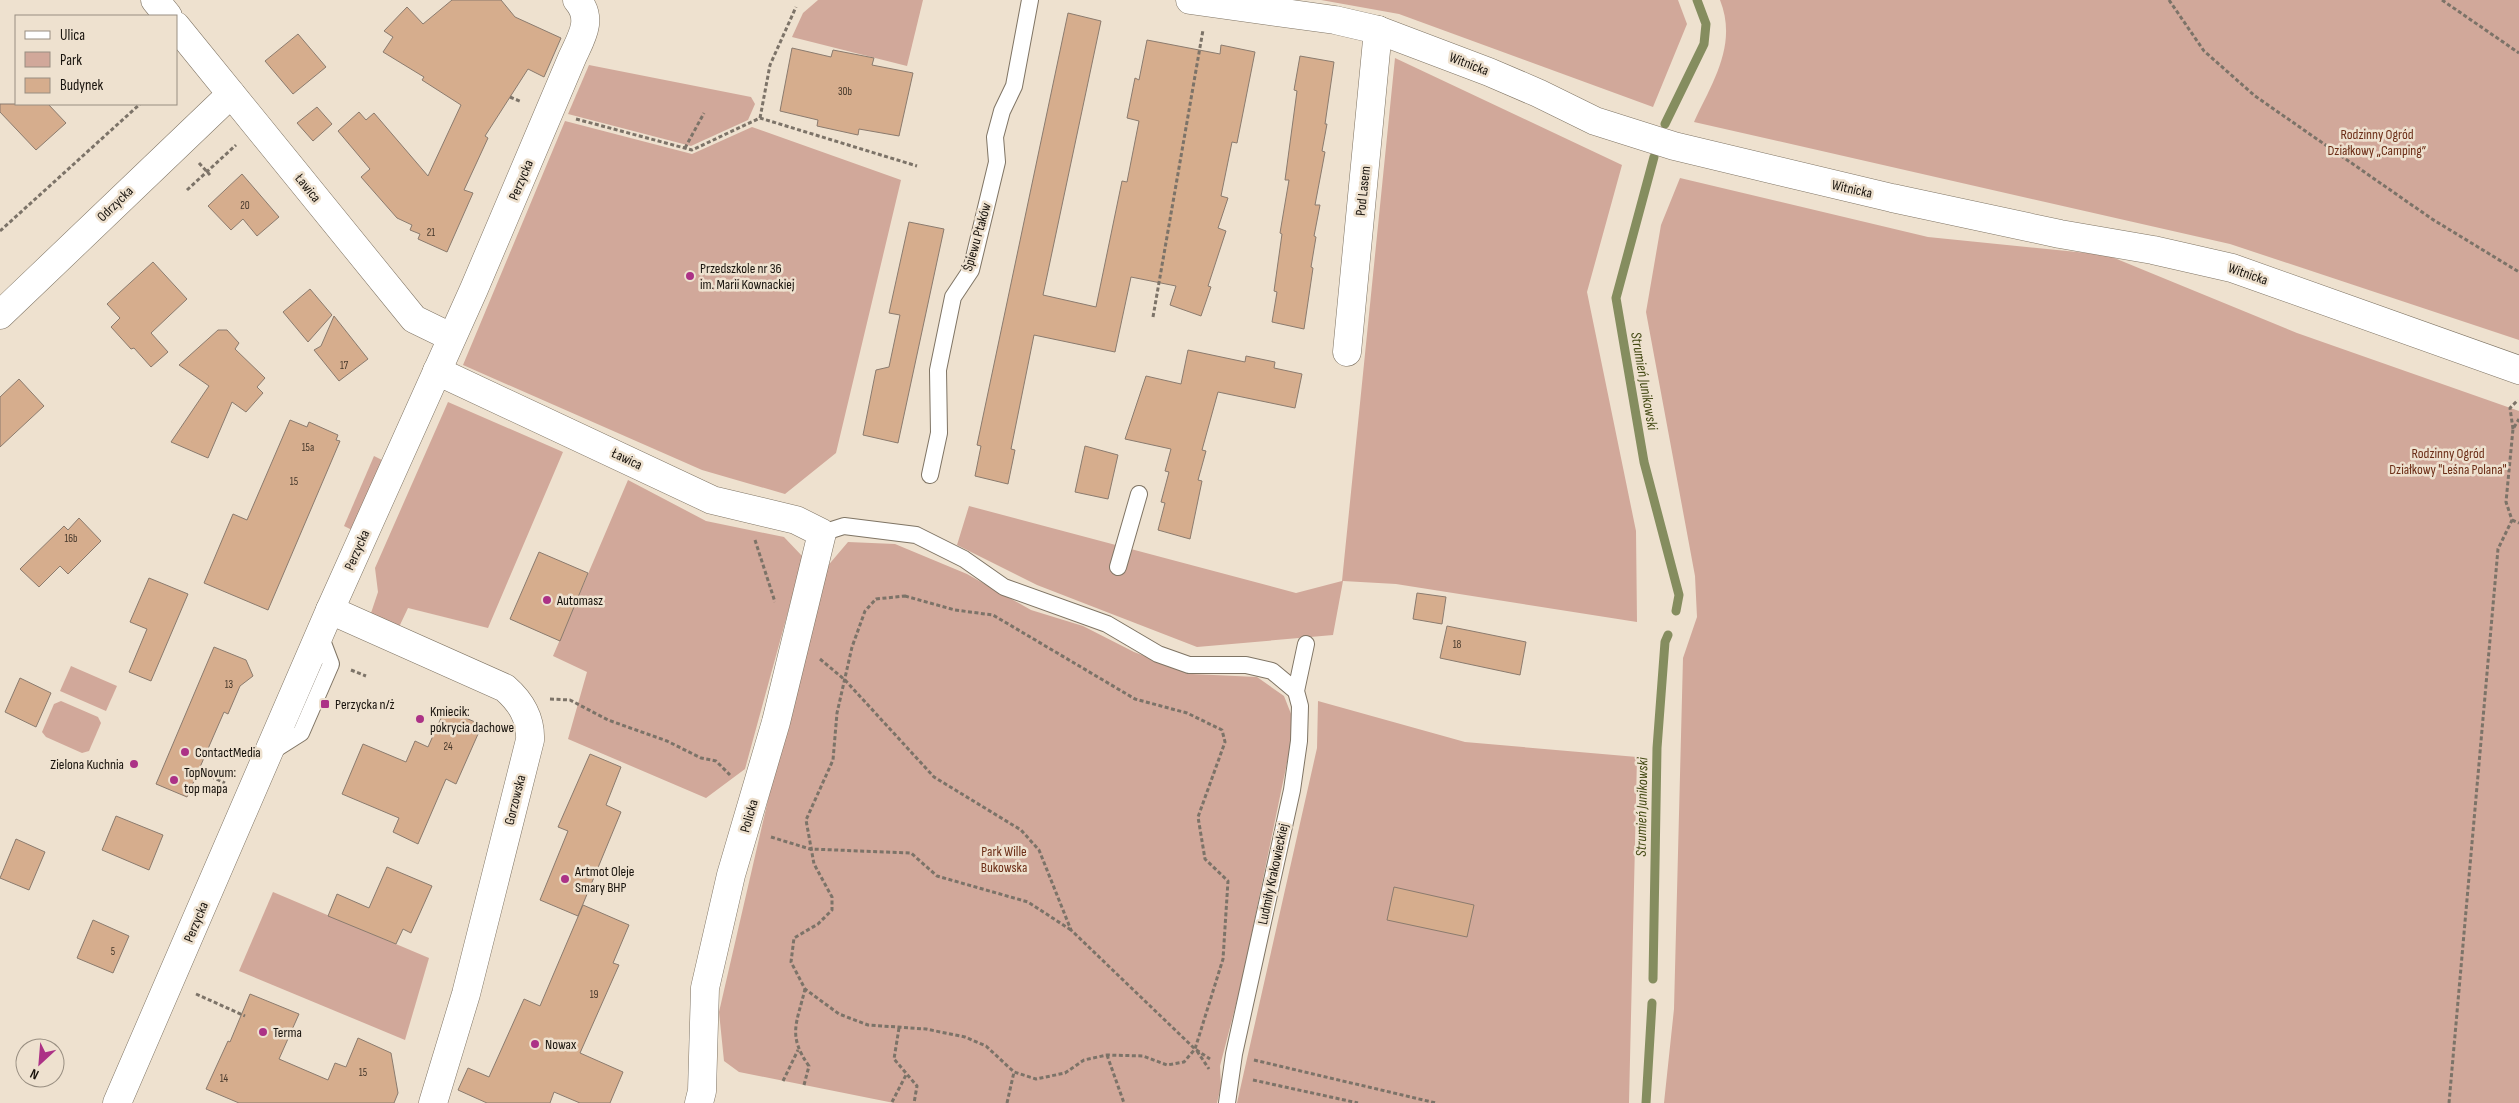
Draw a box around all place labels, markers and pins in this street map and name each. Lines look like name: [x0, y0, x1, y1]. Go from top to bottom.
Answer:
place label: Przedszkole nr 36 im. Marii Kownackiej: [700, 260, 794, 293]
marker: Przedszkole nr 36 im. Marii Kownackiej: [684, 270, 696, 282]
place label: Automasz: [556, 592, 603, 609]
marker: Automasz: [541, 594, 553, 606]
place label: Perzycka n/ż: [335, 696, 395, 713]
marker: Perzycka n/ż: [319, 698, 331, 710]
place label: Kmiecik: pokrycia dachowe: [430, 703, 514, 736]
marker: Kmiecik: pokrycia dachowe: [414, 713, 426, 725]
place label: ContactMedia: [195, 744, 261, 761]
marker: ContactMedia: [179, 746, 191, 758]
place label: Zielona Kuchnia: [50, 756, 124, 773]
marker: Zielona Kuchnia: [128, 758, 140, 770]
place label: TopNovum: top mapa: [184, 764, 236, 797]
marker: TopNovum: top mapa: [168, 774, 180, 786]
place label: Artmot Oleje Smary BHP: [574, 863, 634, 896]
marker: Artmot Oleje Smary BHP: [559, 873, 571, 885]
place label: Terma: [273, 1024, 302, 1041]
marker: Terma: [257, 1026, 269, 1038]
place label: Nowax: [545, 1036, 577, 1053]
marker: Nowax: [529, 1038, 541, 1050]

